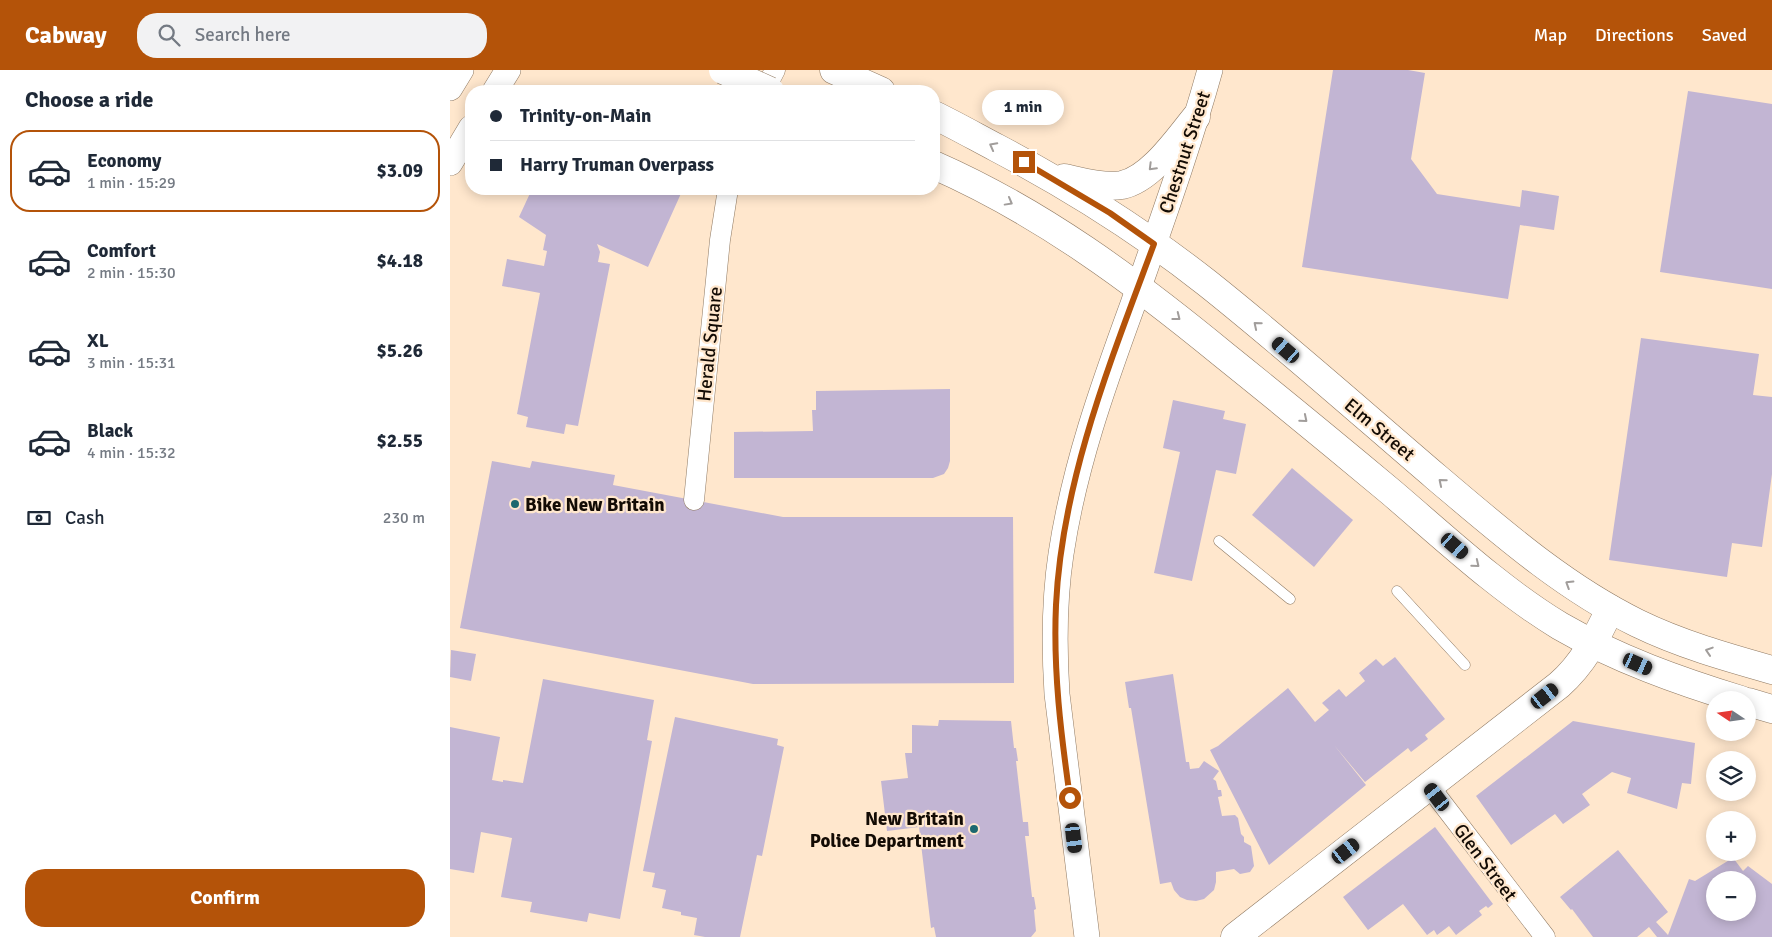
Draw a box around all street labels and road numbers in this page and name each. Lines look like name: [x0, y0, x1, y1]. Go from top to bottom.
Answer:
street label: Chestnut Street: [1154, 88, 1216, 217]
street label: Herald Square: [692, 286, 728, 403]
street label: Elm Street: [1339, 393, 1420, 467]
street label: Glen Street: [1448, 819, 1522, 907]

